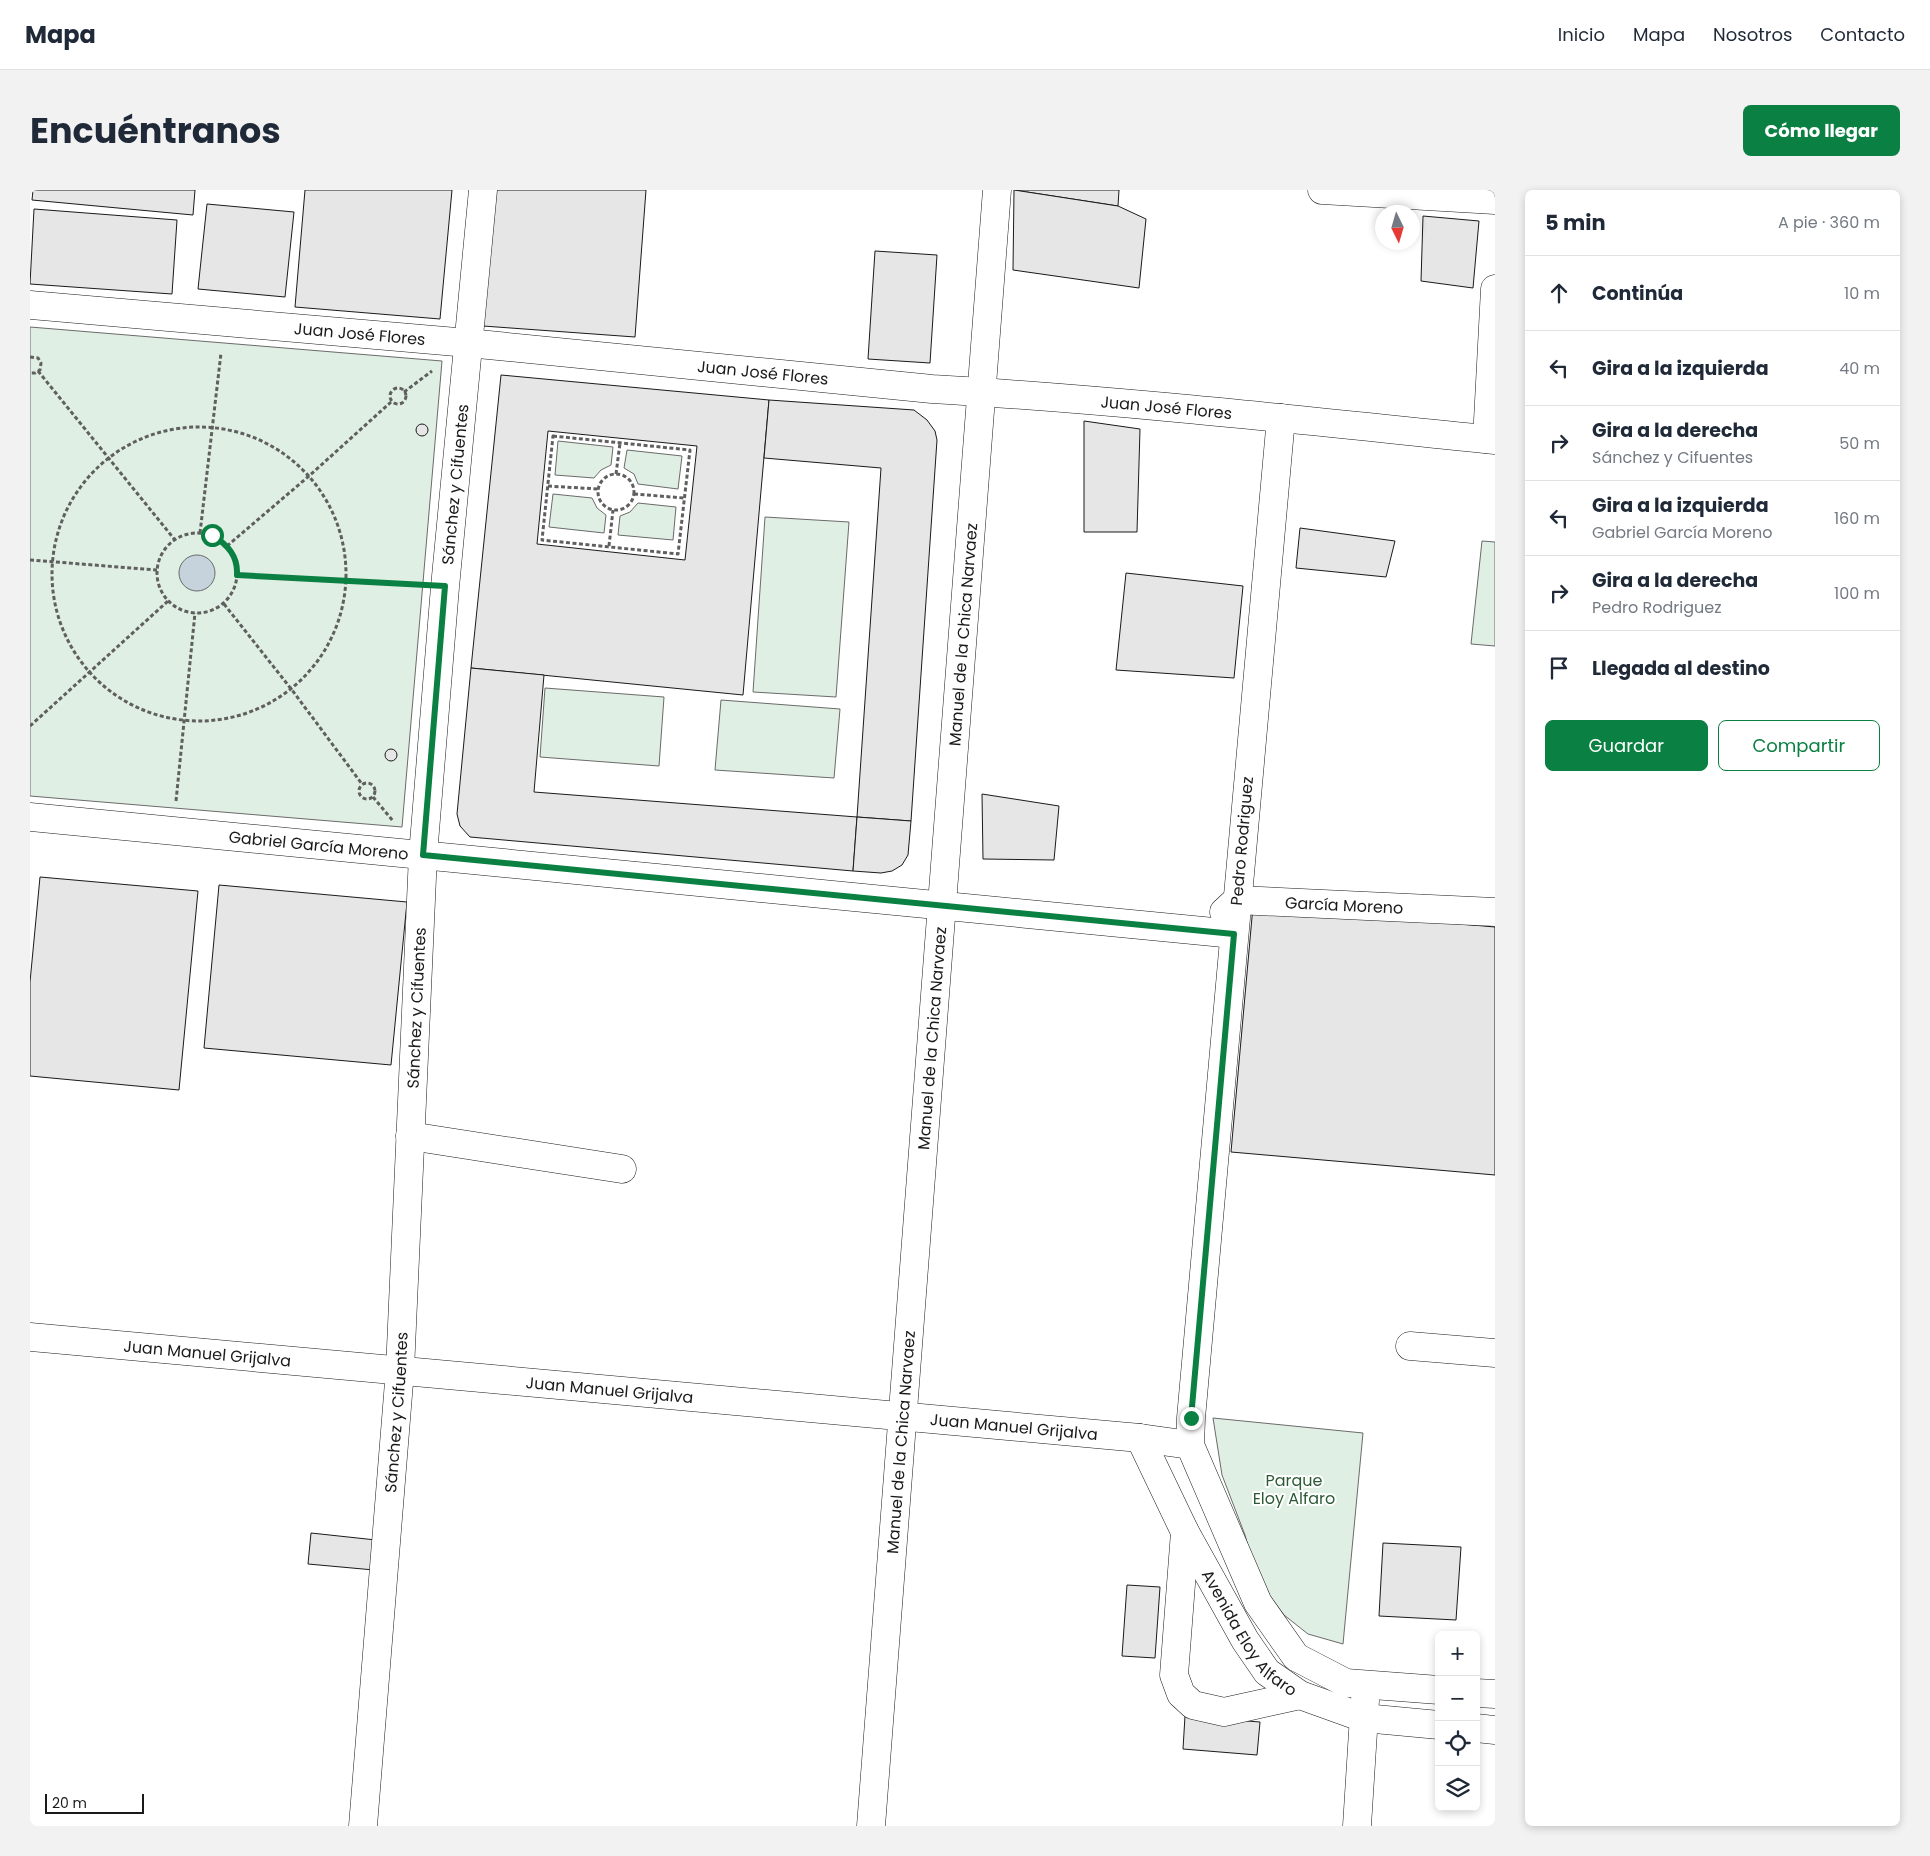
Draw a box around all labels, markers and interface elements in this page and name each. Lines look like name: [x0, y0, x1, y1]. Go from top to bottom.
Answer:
text: Mapa: [25, 18, 96, 51]
text: Inicio: [1558, 22, 1605, 47]
text: Mapa: [1633, 22, 1685, 47]
text: Nosotros: [1713, 22, 1792, 47]
text: Contacto: [1820, 22, 1905, 47]
button: Cómo llegar: [1743, 105, 1900, 156]
text: Encuéntranos: [30, 106, 281, 155]
north arrow: [1375, 205, 1420, 250]
text: 5 min: [1545, 208, 1606, 237]
text: A pie · 360 m: [1778, 211, 1880, 234]
icon: ahead: [1545, 279, 1573, 307]
text: Continúa: [1592, 280, 1683, 307]
text: 10 m: [1844, 282, 1880, 305]
street label: Juan José Flores: [293, 316, 426, 351]
street label: Juan José Flores: [696, 354, 830, 390]
icon: left: [1545, 354, 1573, 382]
text: Gira a la izquierda: [1592, 355, 1769, 382]
text: 40 m: [1839, 357, 1880, 380]
street label: Juan José Flores: [1100, 390, 1233, 425]
street label: Sánchez y Cifuentes: [436, 403, 474, 566]
text: Gira a la derecha: [1592, 417, 1758, 444]
icon: right: [1545, 429, 1573, 457]
text: 50 m: [1839, 432, 1880, 455]
text: Sánchez y Cifuentes: [1592, 446, 1753, 469]
text: Gira a la izquierda: [1592, 492, 1769, 519]
icon: left: [1545, 504, 1573, 532]
text: 160 m: [1834, 507, 1880, 530]
text: Gabriel García Moreno: [1592, 521, 1772, 544]
street label: Manuel de la Chica Narvaez: [943, 522, 983, 747]
route start: [201, 524, 224, 547]
text: Gira a la derecha: [1592, 567, 1758, 594]
icon: right: [1545, 579, 1573, 607]
text: 100 m: [1834, 582, 1880, 605]
text: Pedro Rodriguez: [1592, 596, 1721, 619]
icon: arrive: [1545, 654, 1573, 682]
text: Llegada al destino: [1592, 655, 1770, 682]
button: Guardar: [1545, 720, 1708, 771]
button: Compartir: [1718, 720, 1880, 771]
street label: Pedro Rodriguez: [1225, 776, 1259, 906]
street label: Gabriel García Moreno: [228, 825, 410, 865]
street label: García Moreno: [1285, 891, 1404, 919]
street label: Manuel de la Chica Narvaez: [912, 926, 952, 1151]
street label: Sánchez y Cifuentes: [401, 927, 431, 1089]
street label: Manuel de la Chica Narvaez: [881, 1330, 921, 1555]
street label: Sánchez y Cifuentes: [379, 1331, 413, 1494]
street label: Juan Manuel Grijalva: [122, 1334, 292, 1372]
street label: Juan Manuel Grijalva: [525, 1371, 694, 1409]
street label: Juan Manuel Grijalva: [929, 1407, 1099, 1446]
route end: [1180, 1407, 1203, 1430]
park label: Parque Eloy Alfaro: [1253, 1469, 1335, 1510]
street label: Avenida Eloy Alfaro: [1197, 1565, 1302, 1701]
map controls: [1435, 1631, 1480, 1811]
button: +: [1435, 1631, 1480, 1676]
button: −: [1435, 1676, 1480, 1721]
button: locate: [1435, 1721, 1480, 1766]
button: layers: [1435, 1766, 1480, 1811]
scale bar: [45, 1791, 144, 1814]
text: 20 m: [52, 1793, 87, 1813]

